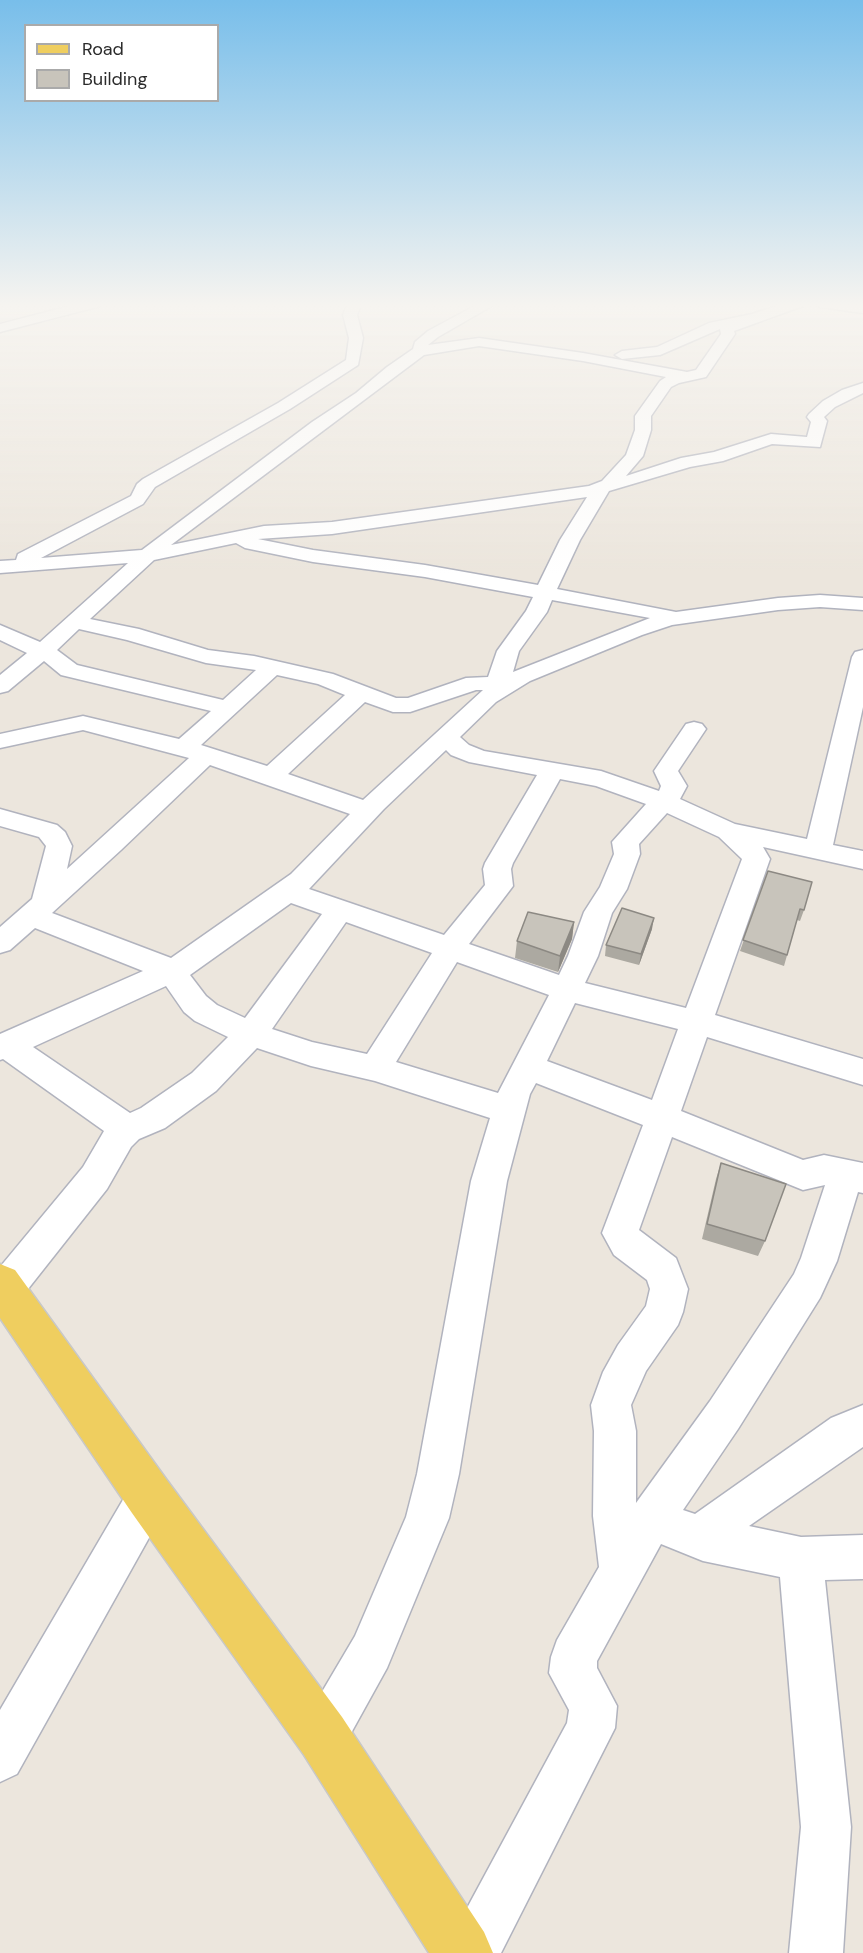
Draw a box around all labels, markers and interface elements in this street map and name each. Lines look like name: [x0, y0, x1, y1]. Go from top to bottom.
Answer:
legend: [24, 24, 219, 102]
text: Road: [82, 37, 124, 61]
text: Building: [82, 67, 147, 91]

